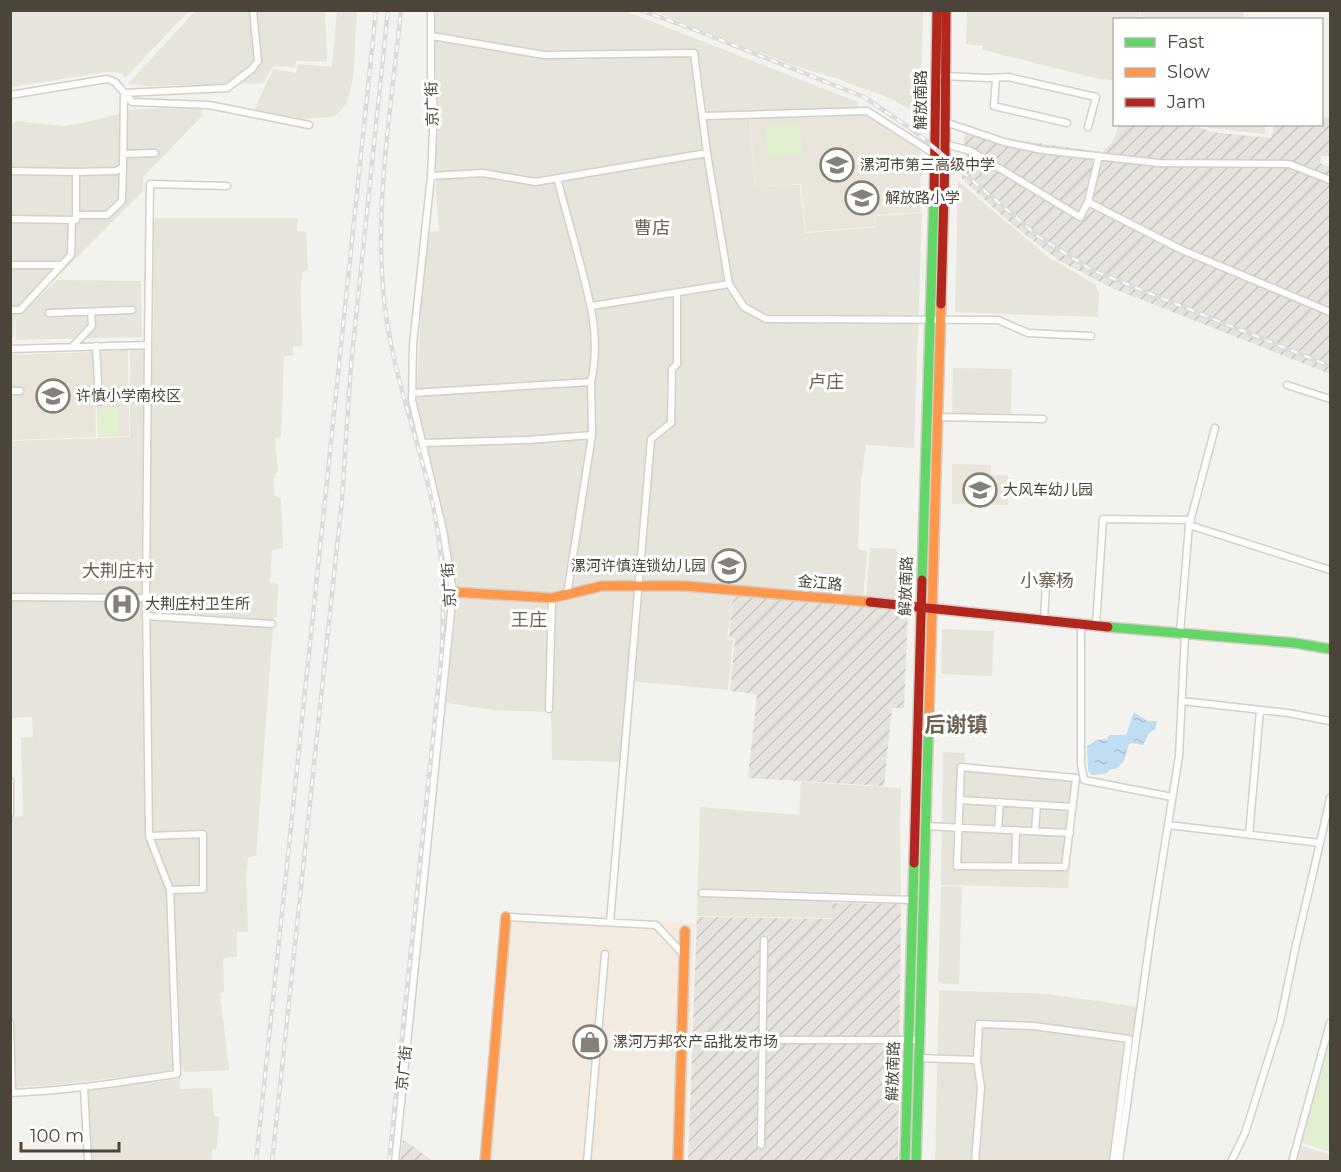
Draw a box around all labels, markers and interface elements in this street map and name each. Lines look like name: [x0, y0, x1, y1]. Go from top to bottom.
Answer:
legend: [1113, 18, 1323, 126]
text: Fast: [1167, 31, 1205, 53]
text: Slow: [1167, 61, 1210, 83]
street label: 解放南路: [911, 70, 930, 130]
street label: 京广街: [421, 81, 442, 127]
text: Jam: [1166, 91, 1206, 113]
school or university icon: 漯河市第三高级中学: [819, 147, 855, 183]
place label: 漯河市第三高级中学: [860, 155, 995, 174]
school or university icon: 解放路小学: [844, 180, 880, 216]
place label: 解放路小学: [885, 188, 960, 207]
district label: 曹店: [634, 217, 670, 239]
district label: 卢庄: [808, 371, 844, 393]
school or university icon: 许慎小学南校区: [35, 378, 71, 414]
place label: 许慎小学南校区: [76, 386, 181, 405]
school or university icon: 大风车幼儿园: [962, 472, 998, 508]
place label: 大风车幼儿园: [1003, 480, 1093, 499]
school or university icon: 漯河许慎连锁幼儿园: [711, 548, 747, 584]
place label: 漯河许慎连锁幼儿园: [571, 556, 706, 575]
street label: 解放南路: [895, 556, 916, 616]
district label: 大荆庄村: [82, 560, 154, 582]
street label: 京广街: [437, 562, 460, 608]
district label: 小寨杨: [1020, 570, 1074, 592]
street label: 金江路: [797, 571, 843, 594]
hospital icon: 大荆庄村卫生所: [104, 586, 140, 622]
place label: 大荆庄村卫生所: [145, 594, 250, 613]
district label: 王庄: [511, 609, 547, 631]
district label: 后谢镇: [925, 712, 988, 737]
shop icon: 漯河万邦农产品批发市场: [572, 1024, 608, 1060]
place label: 漯河万邦农产品批发市场: [613, 1032, 778, 1051]
street label: 解放南路: [882, 1041, 903, 1101]
street label: 京广街: [392, 1045, 415, 1091]
scale bar: [21, 1115, 118, 1153]
text: 100 m: [30, 1125, 84, 1147]

